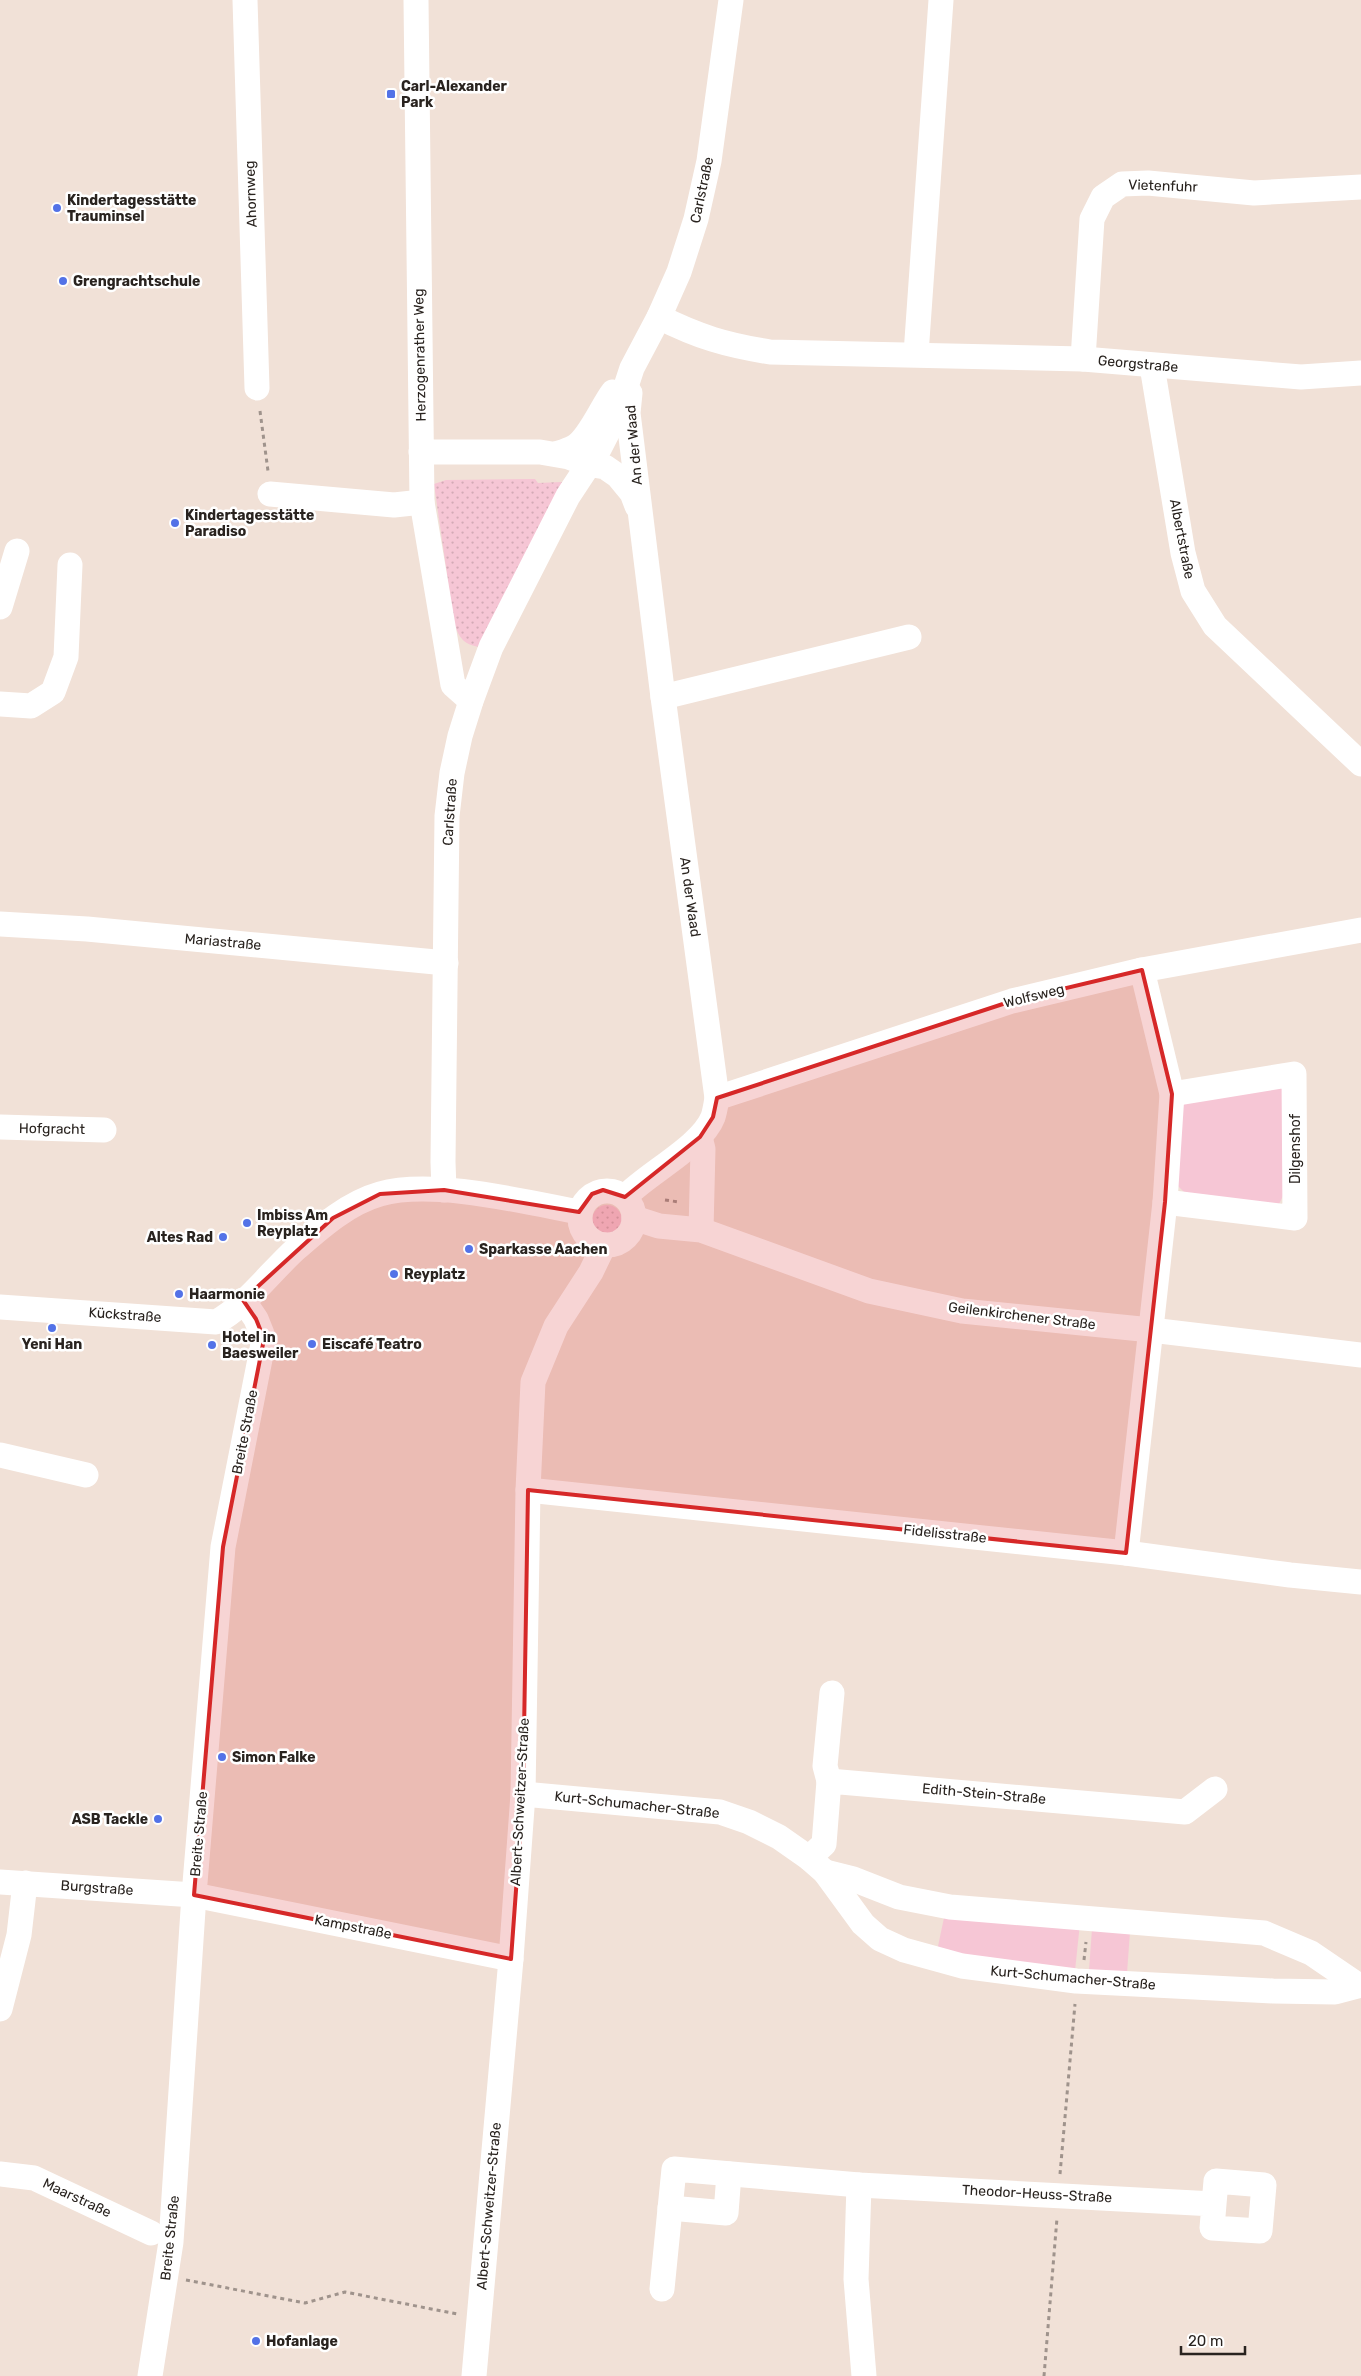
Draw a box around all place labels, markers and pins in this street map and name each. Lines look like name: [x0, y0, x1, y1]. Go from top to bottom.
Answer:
place label: Carl-Alexander Park: [401, 78, 507, 111]
marker: Carl-Alexander Park: [385, 88, 397, 100]
place label: Kindertagesstätte Trauminsel: [67, 192, 196, 225]
marker: Kindertagesstätte Trauminsel: [51, 202, 63, 214]
place label: Grengrachtschule: [73, 273, 200, 290]
marker: Grengrachtschule: [57, 275, 69, 287]
place label: Kindertagesstätte Paradiso: [185, 507, 314, 540]
marker: Kindertagesstätte Paradiso: [169, 517, 181, 529]
place label: Imbiss Am Reyplatz: [257, 1207, 328, 1240]
marker: Imbiss Am Reyplatz: [241, 1217, 253, 1229]
place label: Altes Rad: [147, 1229, 213, 1246]
marker: Altes Rad: [217, 1231, 229, 1243]
place label: Sparkasse Aachen: [479, 1241, 607, 1258]
marker: Sparkasse Aachen: [463, 1243, 475, 1255]
place label: Reyplatz: [404, 1266, 466, 1283]
marker: Reyplatz: [388, 1268, 400, 1280]
place label: Haarmonie: [189, 1286, 265, 1303]
marker: Haarmonie: [173, 1288, 185, 1300]
marker: Yeni Han: [46, 1322, 58, 1334]
place label: Hotel in Baesweiler: [222, 1329, 299, 1362]
place label: Yeni Han: [22, 1336, 82, 1353]
place label: Eiscafé Teatro: [322, 1336, 422, 1353]
marker: Eiscafé Teatro: [306, 1338, 318, 1350]
marker: Hotel in Baesweiler: [206, 1339, 218, 1351]
place label: Simon Falke: [232, 1749, 315, 1766]
marker: Simon Falke: [216, 1751, 228, 1763]
place label: ASB Tackle: [72, 1811, 148, 1828]
marker: ASB Tackle: [152, 1813, 164, 1825]
place label: Hofanlage: [266, 2333, 338, 2350]
marker: Hofanlage: [250, 2335, 262, 2347]

